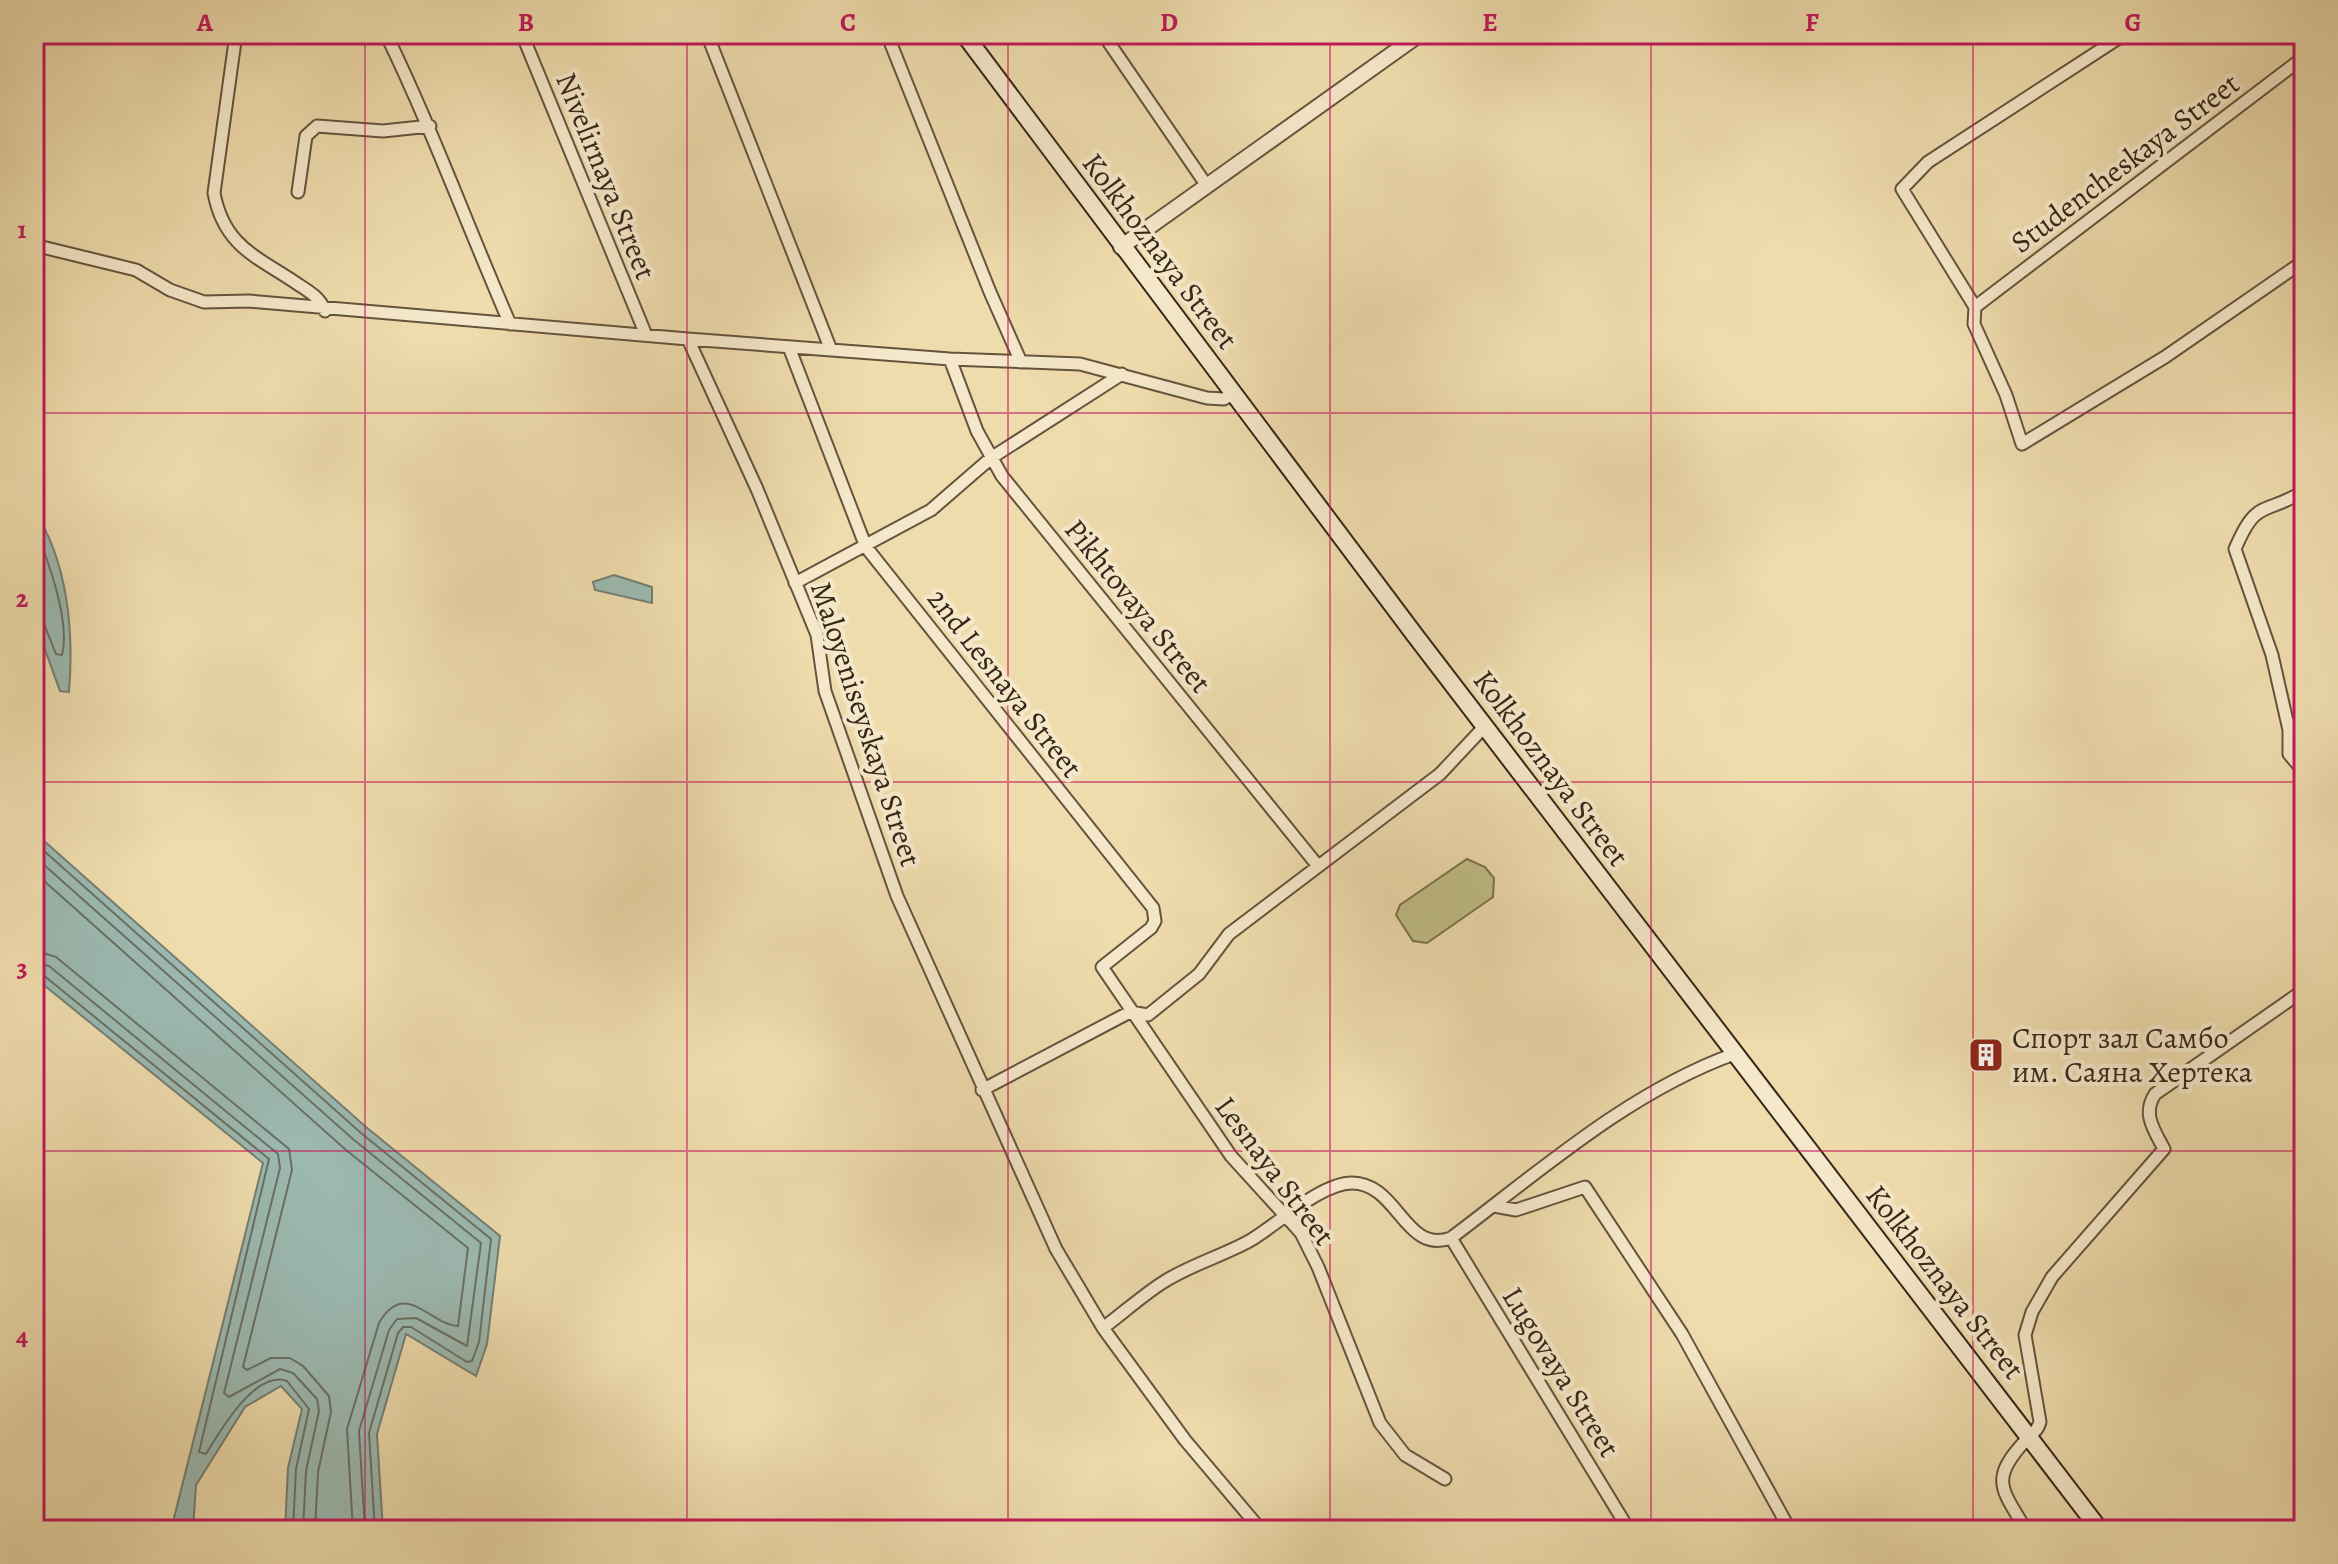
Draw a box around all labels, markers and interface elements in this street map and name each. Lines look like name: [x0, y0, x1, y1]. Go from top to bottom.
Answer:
text: A: [196, 5, 214, 40]
text: B: [518, 5, 534, 40]
text: C: [840, 5, 856, 40]
text: D: [1160, 5, 1178, 40]
text: E: [1482, 5, 1498, 40]
text: F: [1805, 5, 1819, 40]
text: G: [2124, 5, 2142, 40]
street label: Studencheskaya Street: [2003, 64, 2248, 262]
street label: Nivelirnaya Street: [546, 67, 666, 285]
street label: Kolkhoznaya Street: [1073, 145, 1247, 357]
text: 1: [17, 212, 27, 247]
street label: Pikhtovaya Street: [1055, 511, 1221, 701]
street label: Maloyeniseyskaya Street: [801, 576, 931, 872]
street label: 2nd Lesnaya Street: [918, 580, 1092, 786]
text: 2: [16, 581, 29, 616]
street label: Kolkhoznaya Street: [1464, 662, 1638, 874]
text: 3: [16, 950, 28, 985]
place label: Спорт зал Самбо им. Саяна Хертека: [2012, 1018, 2253, 1092]
building icon: Спорт зал Самбо им. Саяна Хертека: [1967, 1036, 2005, 1074]
street label: Lesnaya Street: [1206, 1088, 1344, 1254]
street label: Kolkhoznaya Street: [1856, 1177, 2034, 1387]
street label: Lugovaya Street: [1493, 1279, 1629, 1465]
text: 4: [16, 1319, 28, 1354]

